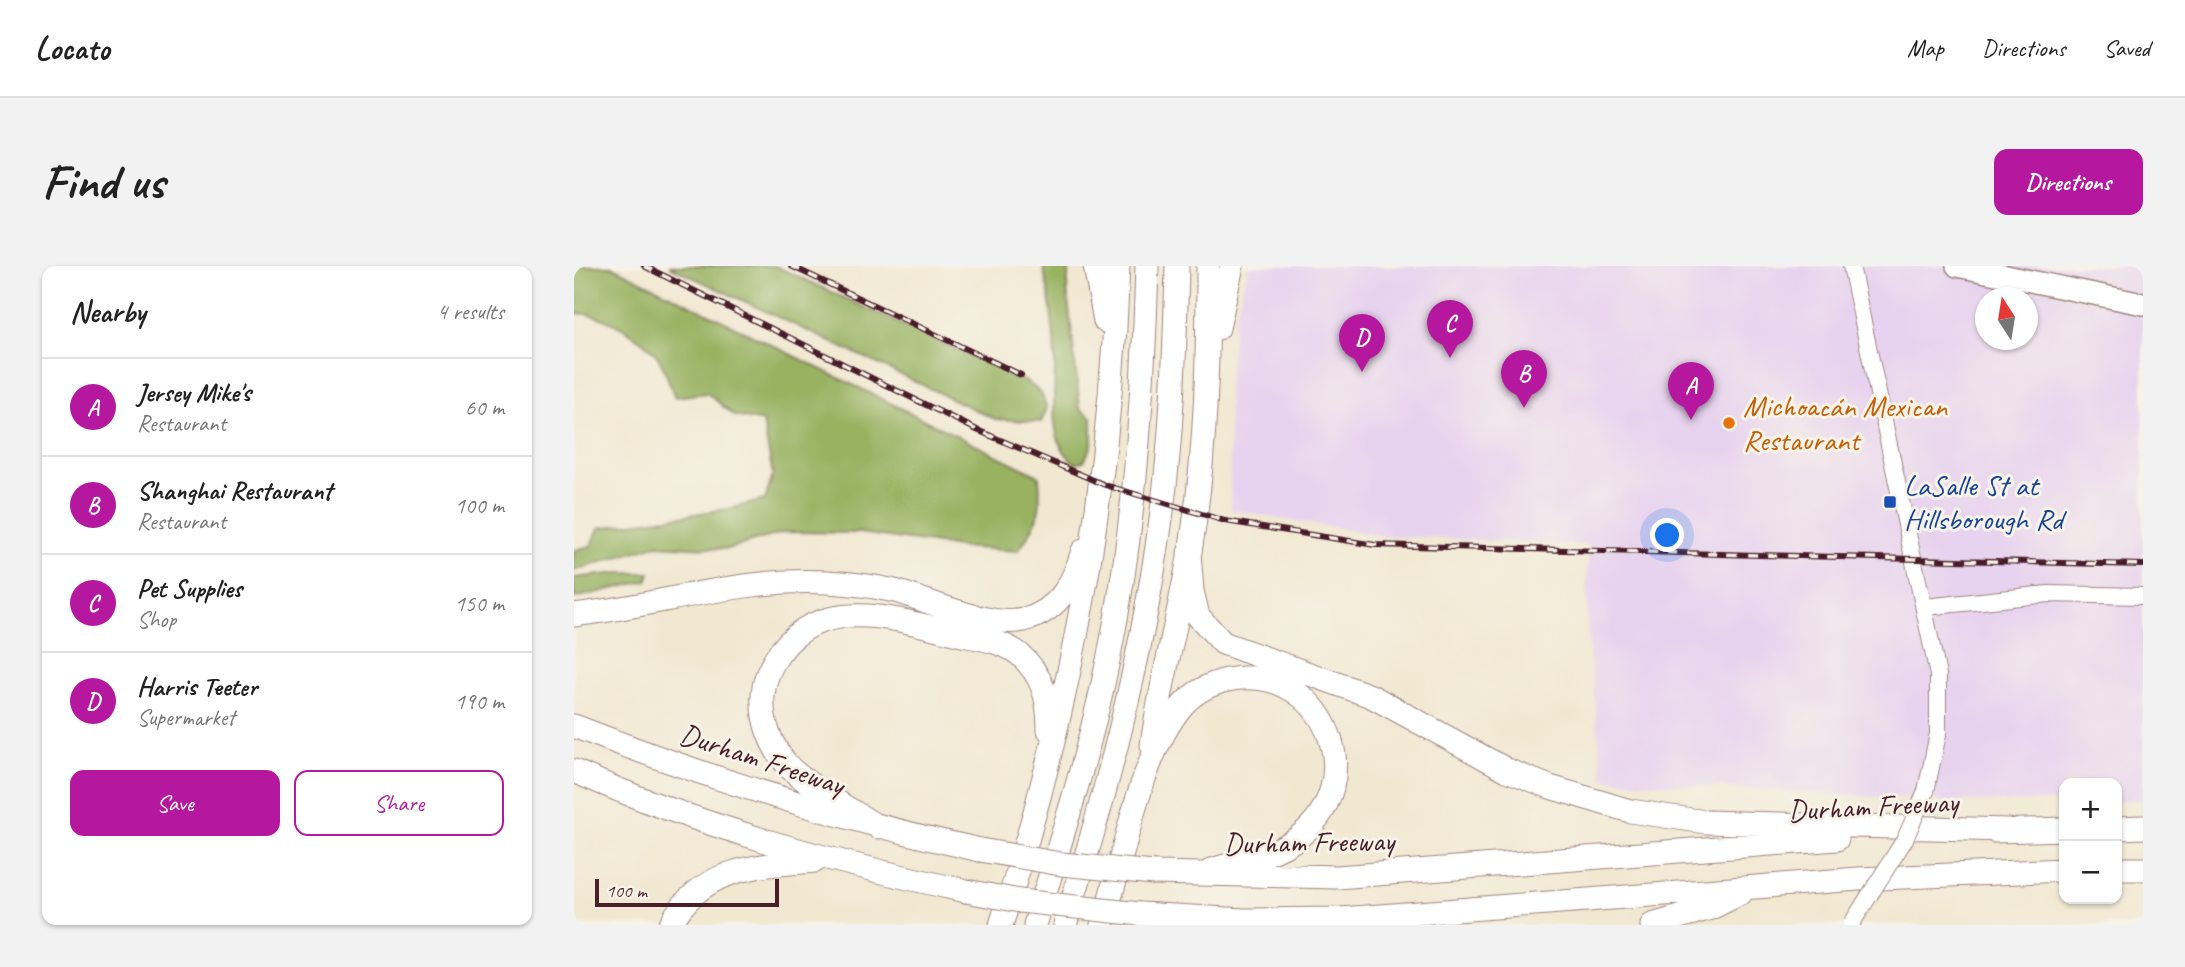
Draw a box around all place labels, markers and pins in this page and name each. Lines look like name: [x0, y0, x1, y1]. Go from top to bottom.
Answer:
pin: C: [1427, 300, 1473, 358]
pin: D: [1339, 314, 1385, 372]
pin: B: [1501, 350, 1547, 408]
pin: A: [1668, 362, 1714, 420]
place label: Michoacán Mexican Restaurant: [1743, 387, 1948, 459]
marker: Michoacán Mexican Restaurant: [1721, 415, 1737, 431]
place label: LaSalle St at Hillsborough Rd: [1904, 466, 2067, 538]
marker: LaSalle St at Hillsborough Rd: [1882, 494, 1898, 510]

